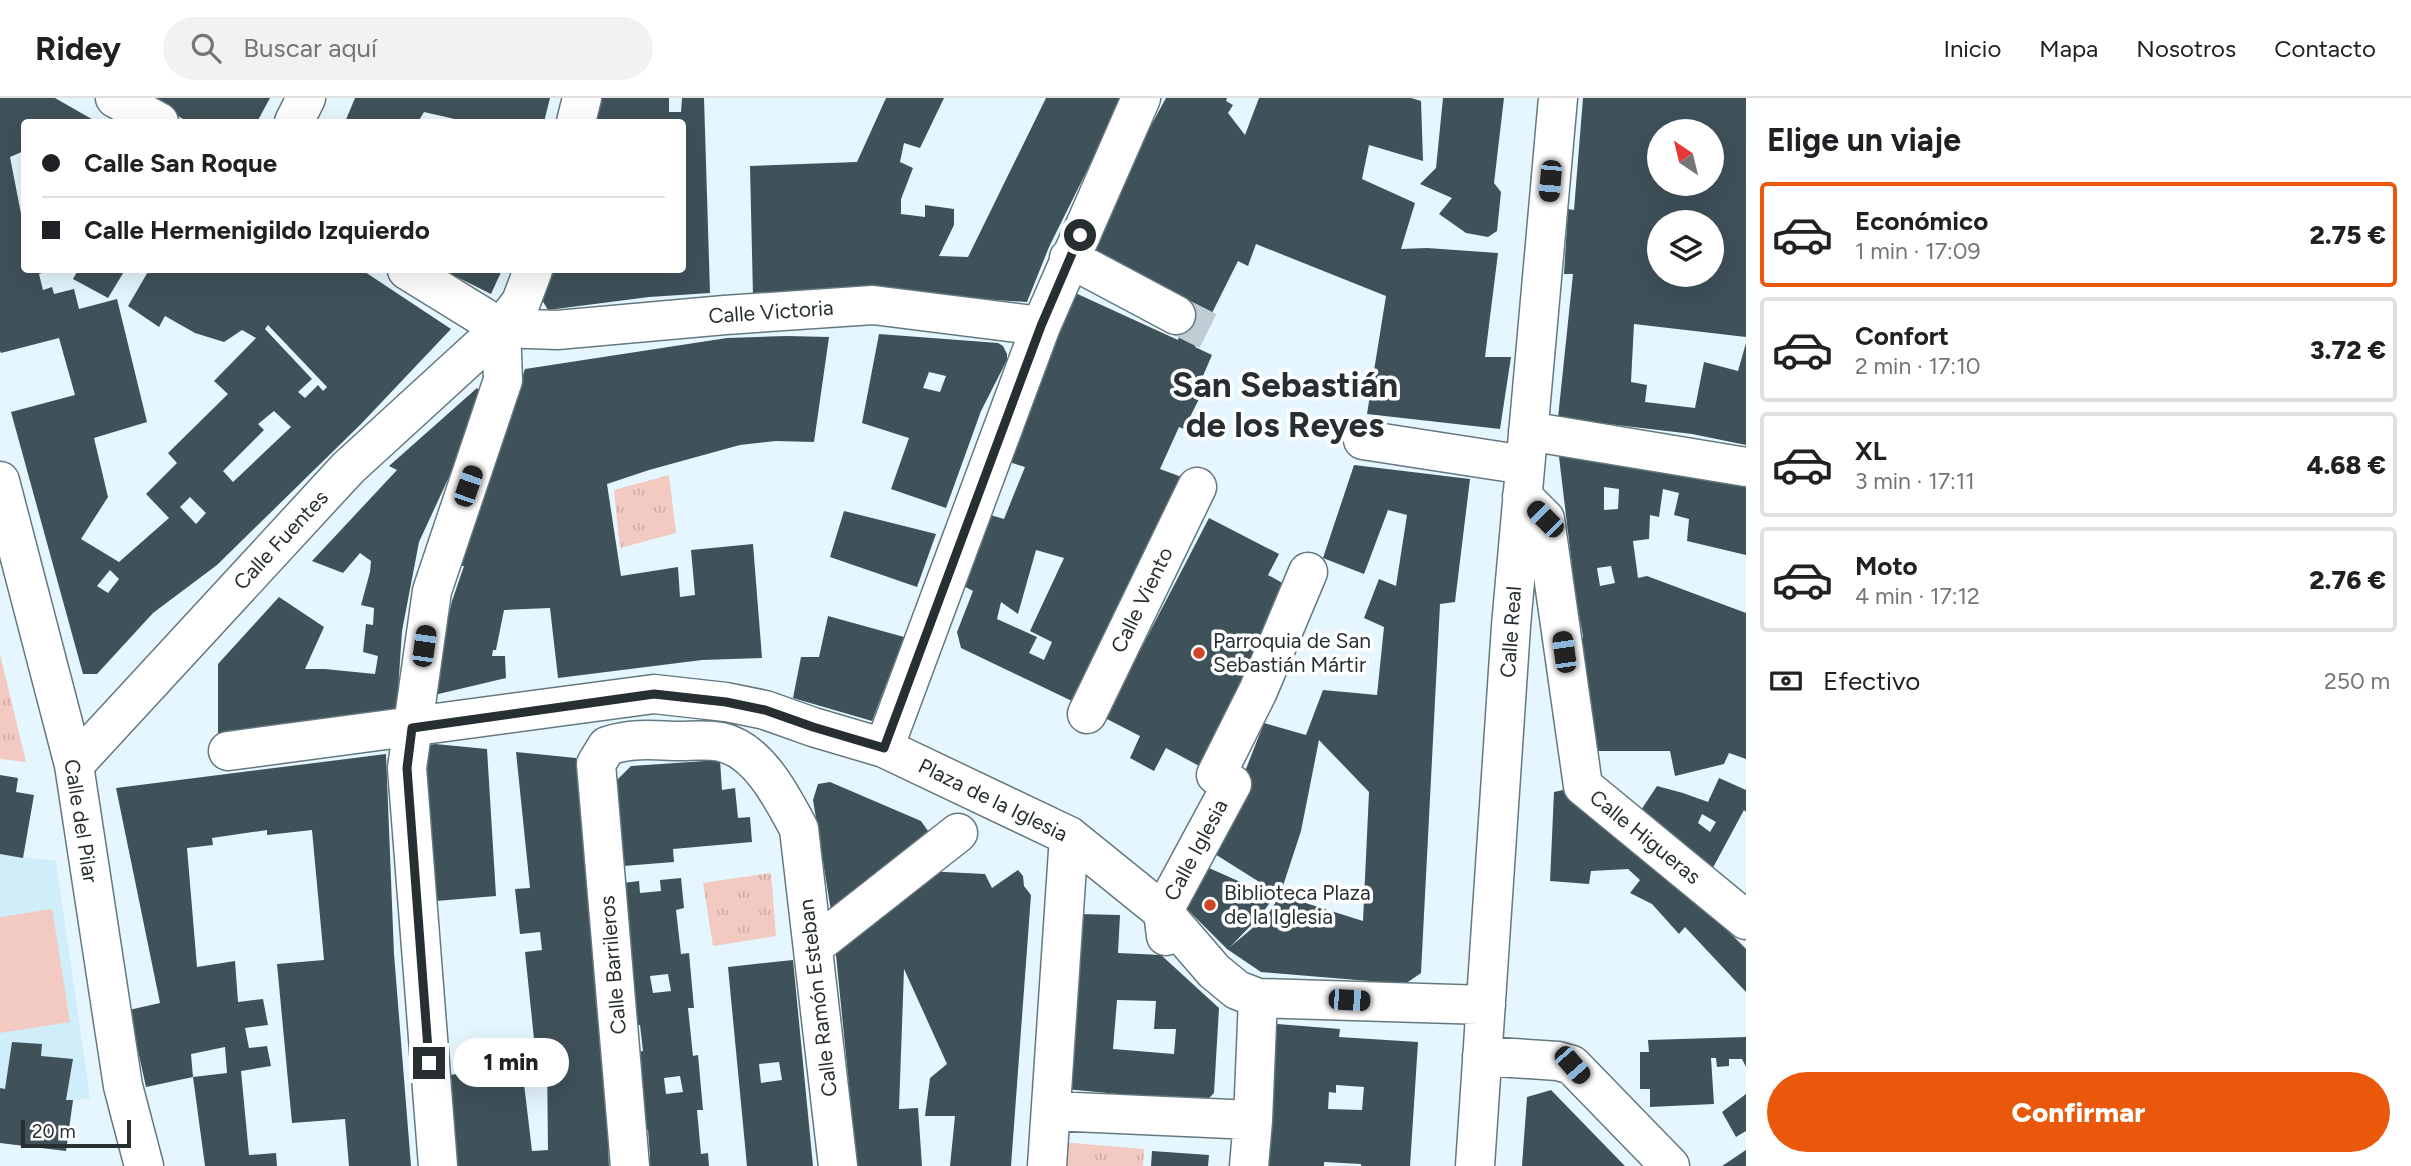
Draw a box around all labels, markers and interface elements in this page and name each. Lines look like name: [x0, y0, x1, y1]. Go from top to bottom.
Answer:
search box: [163, 17, 653, 80]
text: Ridey: [35, 29, 121, 68]
icon: search: [187, 29, 225, 67]
text: Buscar aquí: [243, 32, 377, 64]
text: Inicio: [1943, 34, 2001, 63]
text: Mapa: [2039, 34, 2098, 63]
text: Nosotros: [2136, 34, 2236, 63]
text: Contacto: [2274, 34, 2376, 63]
north arrow: [1647, 119, 1724, 196]
map controls: [1647, 119, 1724, 287]
text: Elige un viaje: [1767, 121, 1961, 159]
text: Calle San Roque: [84, 147, 277, 179]
car: [1538, 159, 1563, 203]
icon: car: [1771, 203, 1834, 266]
text: Económico: [1855, 205, 1988, 237]
button: layers: [1647, 210, 1724, 287]
text: Calle Hermenigildo Izquierdo: [84, 214, 430, 246]
route start: [1064, 219, 1096, 251]
text: 2.75 €: [2309, 219, 2386, 251]
text: 1 min · 17:09: [1855, 237, 1981, 265]
street label: Calle Victoria: [708, 295, 834, 328]
icon: car: [1771, 318, 1834, 381]
text: Confort: [1855, 320, 1949, 352]
text: 3.72 €: [2310, 334, 2386, 366]
text: 2 min · 17:10: [1855, 352, 1980, 380]
district label: San Sebastián de los Reyes: [1172, 364, 1398, 446]
icon: car: [1771, 433, 1834, 496]
text: XL: [1855, 435, 1887, 467]
text: 4.68 €: [2307, 449, 2386, 481]
car: [452, 463, 485, 509]
text: 3 min · 17:11: [1855, 467, 1975, 495]
street label: Calle Fuentes: [228, 485, 333, 595]
car: [1523, 497, 1568, 541]
street label: Calle Viento: [1105, 543, 1178, 657]
icon: car: [1771, 548, 1834, 611]
text: Moto: [1855, 550, 1918, 582]
text: 2.76 €: [2309, 564, 2386, 596]
text: 4 min · 17:12: [1855, 582, 1980, 610]
street label: Calle Real: [1495, 585, 1526, 679]
car: [411, 624, 438, 668]
place label: Parroquia de San Sebastián Mártir: [1213, 628, 1371, 677]
car: [1551, 630, 1578, 674]
marker: Parroquia de San Sebastián Mártir: [1191, 645, 1207, 661]
icon: cash: [1767, 662, 1805, 700]
text: Efectivo: [1823, 665, 1920, 697]
text: 250 m: [2324, 667, 2390, 695]
street label: Plaza de la Iglesia: [915, 753, 1072, 846]
street label: Calle del Pilar: [59, 757, 104, 885]
street label: Calle Higueras: [1585, 784, 1706, 889]
street label: Calle Iglesia: [1158, 795, 1233, 905]
place label: Biblioteca Plaza de la Iglesia: [1224, 880, 1371, 929]
street label: Calle Barrileros: [594, 894, 631, 1036]
marker: Biblioteca Plaza de la Iglesia: [1202, 897, 1218, 913]
street label: Calle Ramón Esteban: [793, 898, 842, 1098]
car: [1328, 988, 1371, 1012]
callout: 1 min: [453, 1038, 569, 1088]
car: [1551, 1042, 1594, 1088]
route end: [413, 1047, 445, 1079]
text: 1 min: [484, 1048, 538, 1076]
button: Confirmar: [1767, 1072, 2390, 1152]
scale bar: [21, 1117, 131, 1149]
text: 20 m: [32, 1120, 76, 1143]

